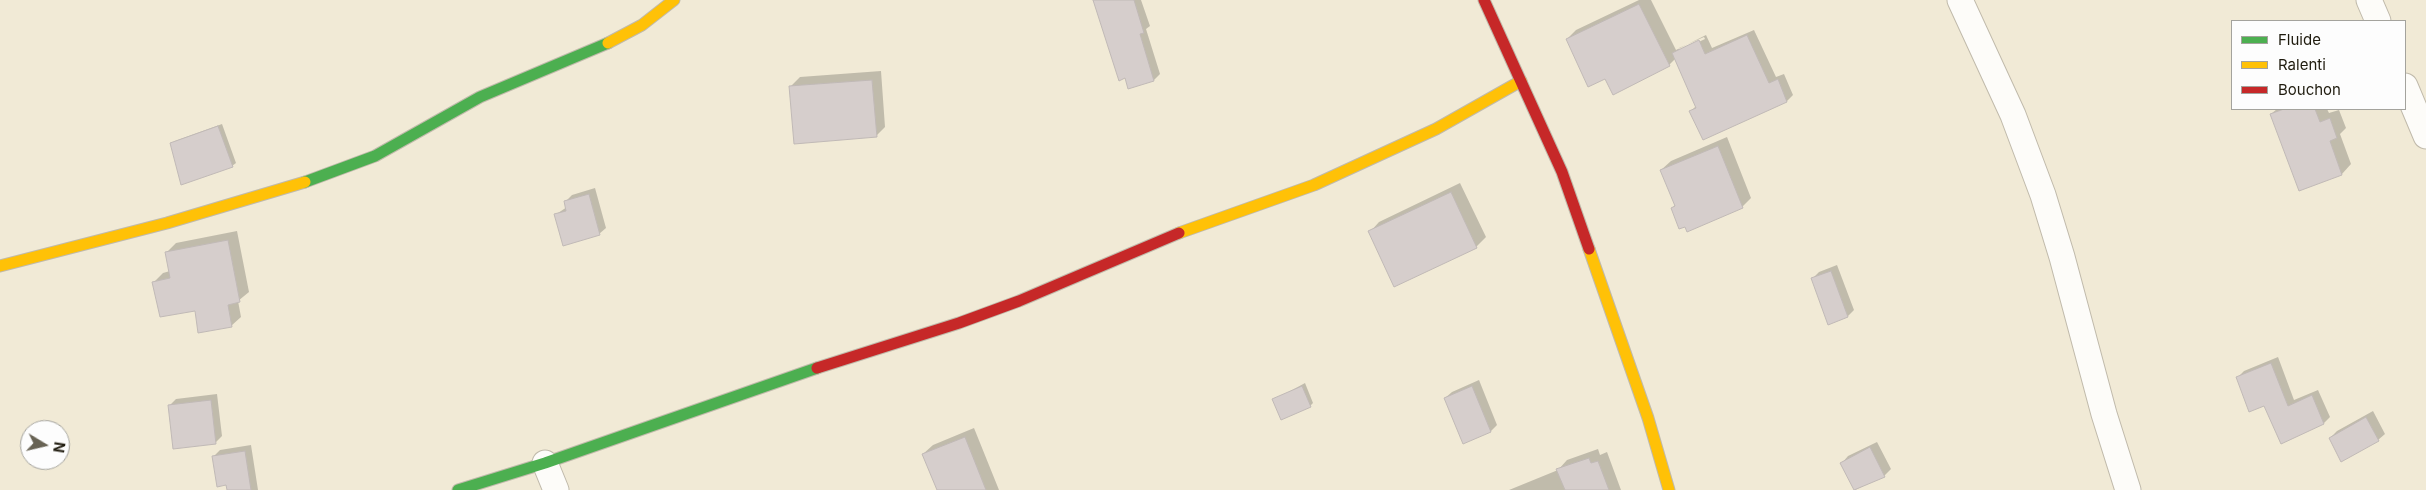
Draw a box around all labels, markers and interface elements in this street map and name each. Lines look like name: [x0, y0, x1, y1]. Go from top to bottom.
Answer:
legend: [2231, 20, 2406, 110]
text: Fluide: [2278, 30, 2321, 49]
text: Ralenti: [2278, 55, 2326, 74]
text: Bouchon: [2278, 80, 2341, 99]
north arrow: [20, 420, 70, 470]
text: N: [50, 441, 69, 454]

